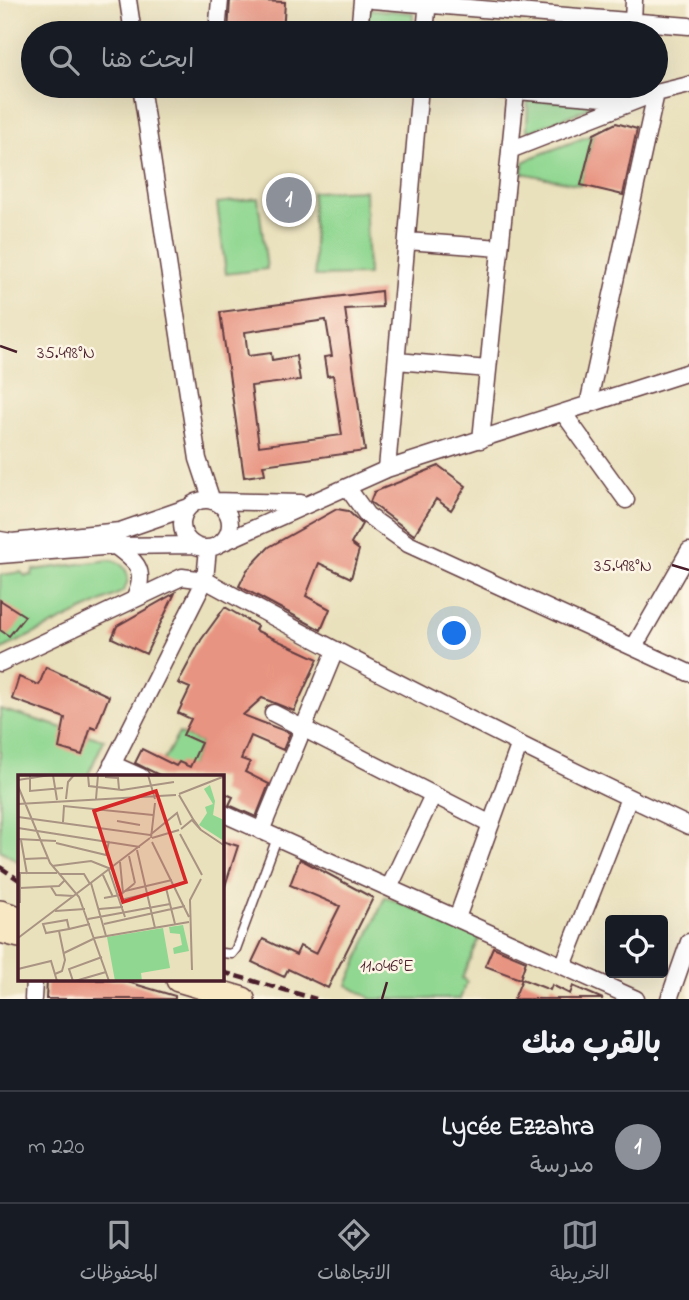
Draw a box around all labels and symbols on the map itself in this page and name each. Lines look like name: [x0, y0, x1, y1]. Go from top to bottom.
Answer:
pin: 1: [266, 174, 312, 226]
text: 35.498°N: [37, 341, 95, 367]
text: 35.498°N: [594, 554, 652, 580]
your location: [437, 616, 471, 650]
inset map: [18, 775, 224, 982]
text: 11.046°E: [360, 954, 414, 980]

